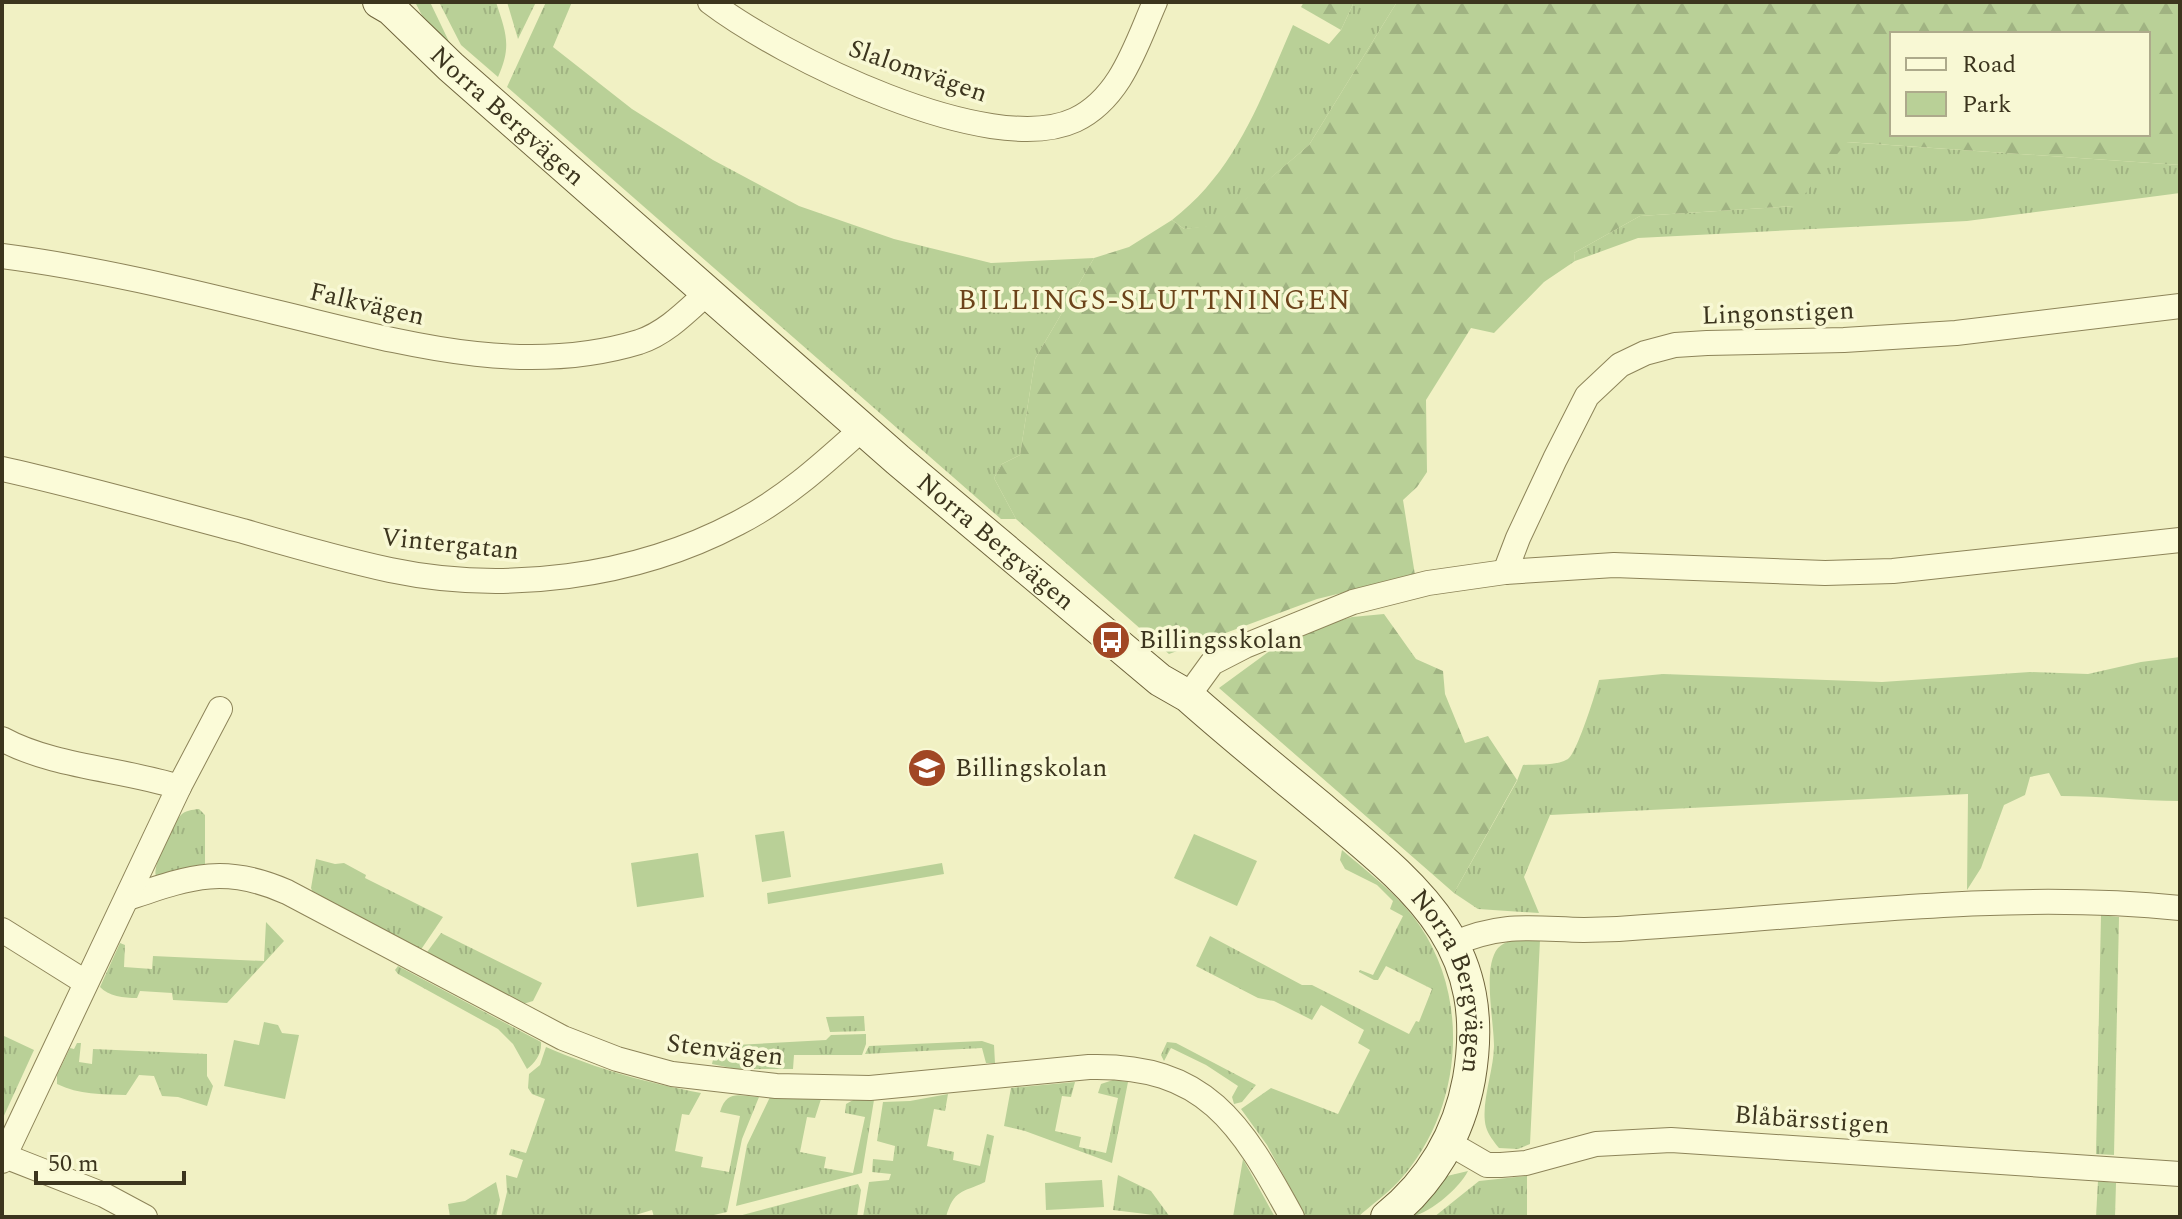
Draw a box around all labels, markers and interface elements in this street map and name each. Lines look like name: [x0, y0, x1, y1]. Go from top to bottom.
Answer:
street label: Slalomvägen: [843, 29, 993, 113]
legend: [1890, 32, 2150, 136]
street label: Norra Bergvägen: [420, 36, 594, 196]
text: Road: [1962, 47, 2016, 83]
text: Park: [1962, 87, 2012, 123]
street label: Falkvägen: [306, 271, 428, 337]
district label: BILLINGS-SLUTTNINGEN: [958, 279, 1352, 322]
street label: Lingonstigen: [1701, 290, 1855, 336]
street label: Norra Bergvägen: [908, 464, 1084, 620]
street label: Vintergatan: [379, 517, 521, 571]
bus stop icon: Billingsskolan: [1090, 619, 1132, 661]
place label: Billingsskolan: [1139, 620, 1302, 660]
school or university icon: Billingskolan: [906, 747, 948, 789]
place label: Billingskolan: [955, 748, 1107, 788]
street label: Norra Bergvägen: [1401, 880, 1493, 1076]
street label: Stenvägen: [664, 1023, 786, 1077]
street label: Blåbärsstigen: [1733, 1095, 1891, 1145]
scale bar: [36, 1135, 184, 1185]
text: 50 m: [48, 1146, 99, 1182]

